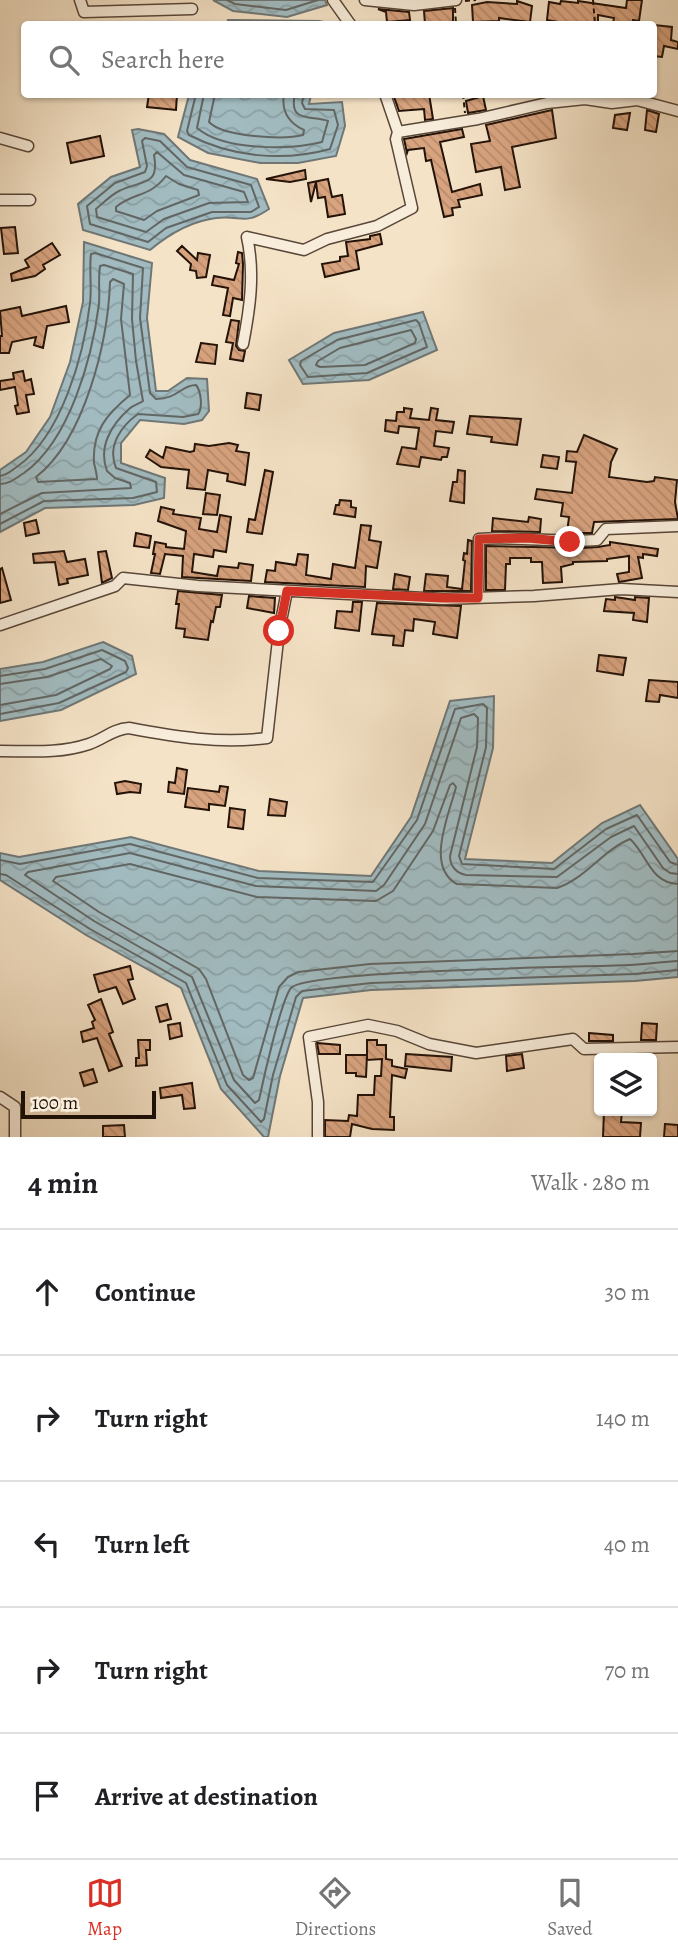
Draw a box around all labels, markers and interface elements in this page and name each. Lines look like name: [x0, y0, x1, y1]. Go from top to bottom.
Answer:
search box: [21, 21, 657, 98]
icon: search: [45, 41, 83, 79]
text: Search here: [101, 42, 225, 77]
route end: [554, 526, 585, 557]
route start: [263, 615, 294, 646]
map controls: [594, 1053, 657, 1116]
button: layers: [594, 1053, 657, 1116]
scale bar: [21, 1088, 156, 1120]
text: 100 m: [32, 1090, 78, 1116]
text: 4 min: [28, 1163, 98, 1203]
text: Walk · 280 m: [531, 1167, 650, 1198]
icon: ahead: [28, 1273, 66, 1311]
text: Continue: [95, 1275, 196, 1310]
text: 30 m: [604, 1277, 650, 1308]
icon: right: [28, 1399, 66, 1437]
text: Turn right: [95, 1401, 208, 1436]
text: 140 m: [596, 1403, 650, 1434]
icon: left: [28, 1525, 66, 1563]
text: Turn left: [95, 1527, 190, 1562]
text: 40 m: [604, 1529, 650, 1560]
icon: right: [28, 1651, 66, 1689]
text: Turn right: [95, 1653, 208, 1688]
text: 70 m: [604, 1655, 650, 1686]
icon: arrive: [28, 1777, 66, 1815]
text: Arrive at destination: [95, 1779, 318, 1814]
tab: Map: [86, 1874, 124, 1942]
tab: Directions: [295, 1874, 376, 1942]
tab: Saved: [547, 1874, 592, 1942]

